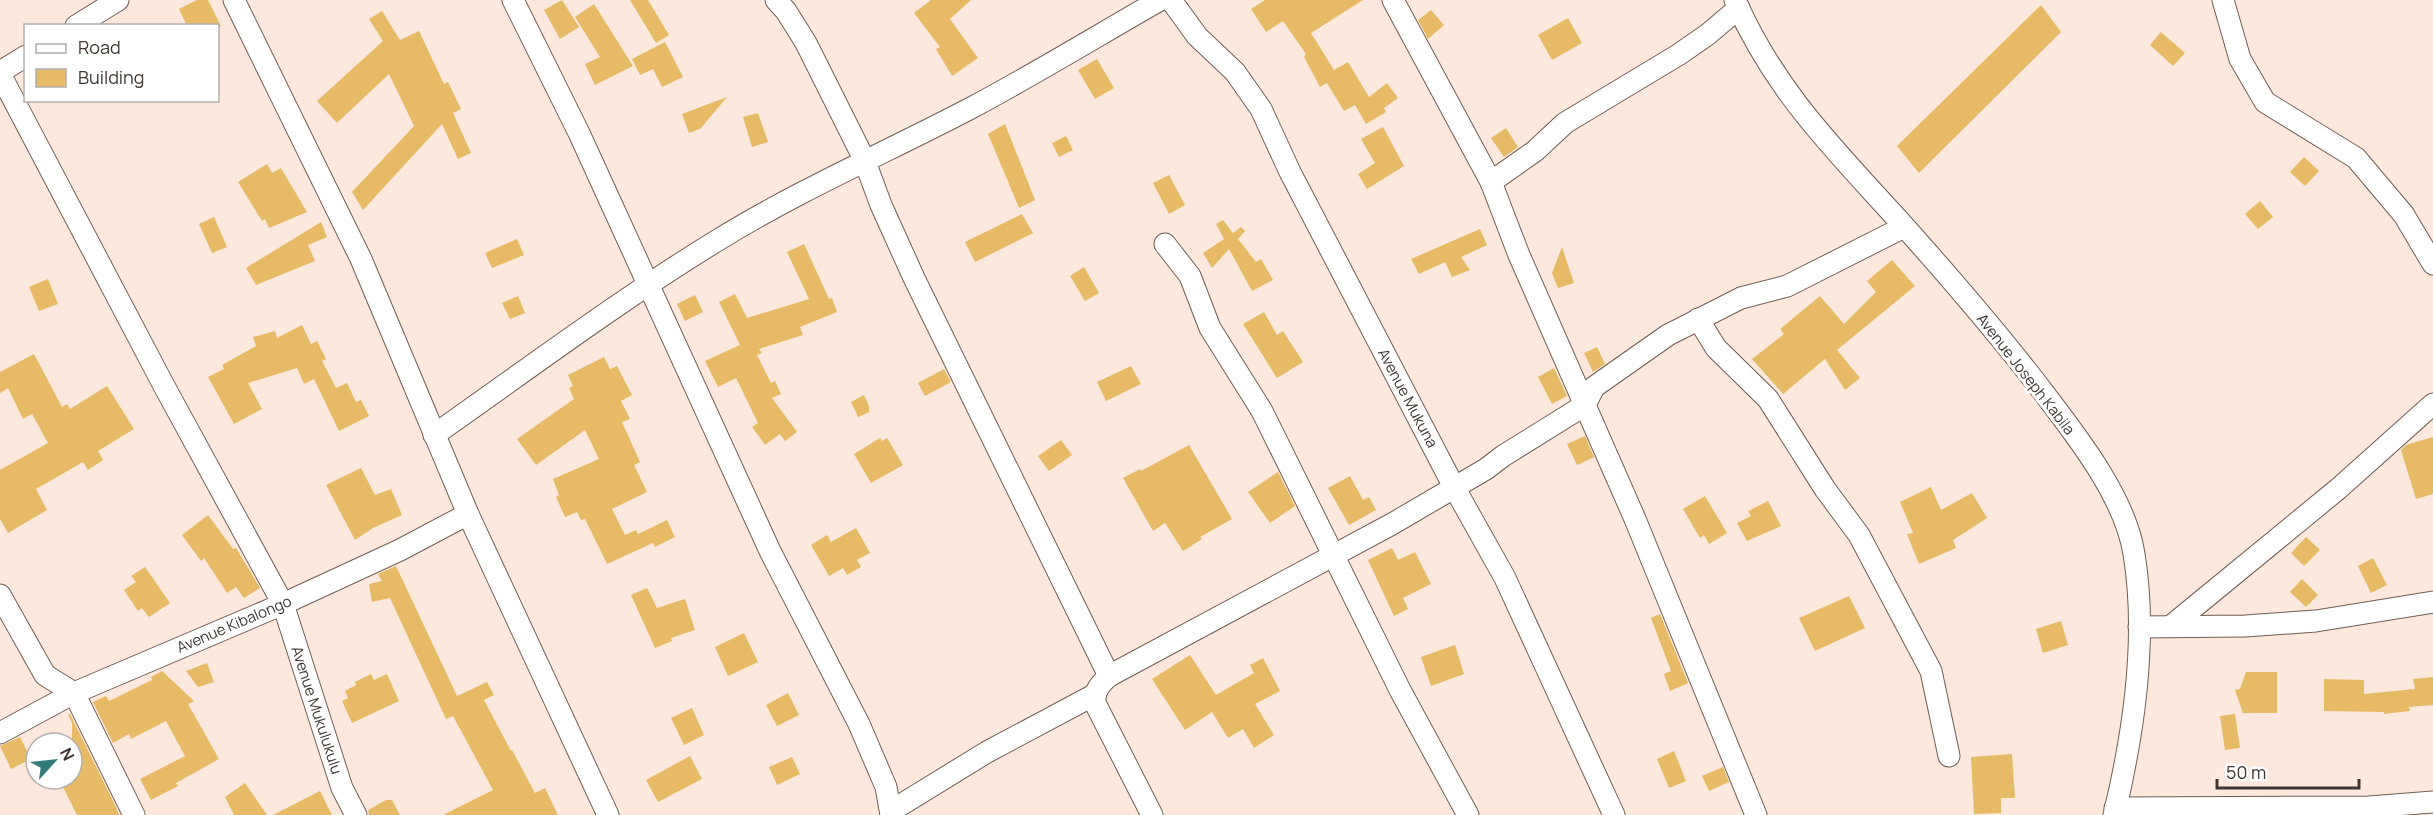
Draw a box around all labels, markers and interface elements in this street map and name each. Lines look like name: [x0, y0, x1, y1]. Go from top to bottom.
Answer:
legend: [24, 24, 219, 102]
text: Road: [78, 35, 121, 59]
text: Building: [78, 65, 144, 89]
street label: Avenue Joseph Kabila: [1972, 309, 2080, 439]
street label: Avenue Mukuna: [1373, 345, 1443, 451]
street label: Avenue Kibalongo: [173, 590, 295, 658]
street label: Avenue Mukulukulu: [286, 643, 348, 777]
north arrow: [24, 731, 84, 791]
text: N: [55, 744, 80, 764]
scale bar: [2217, 752, 2360, 790]
text: 50 m: [2226, 760, 2266, 784]

